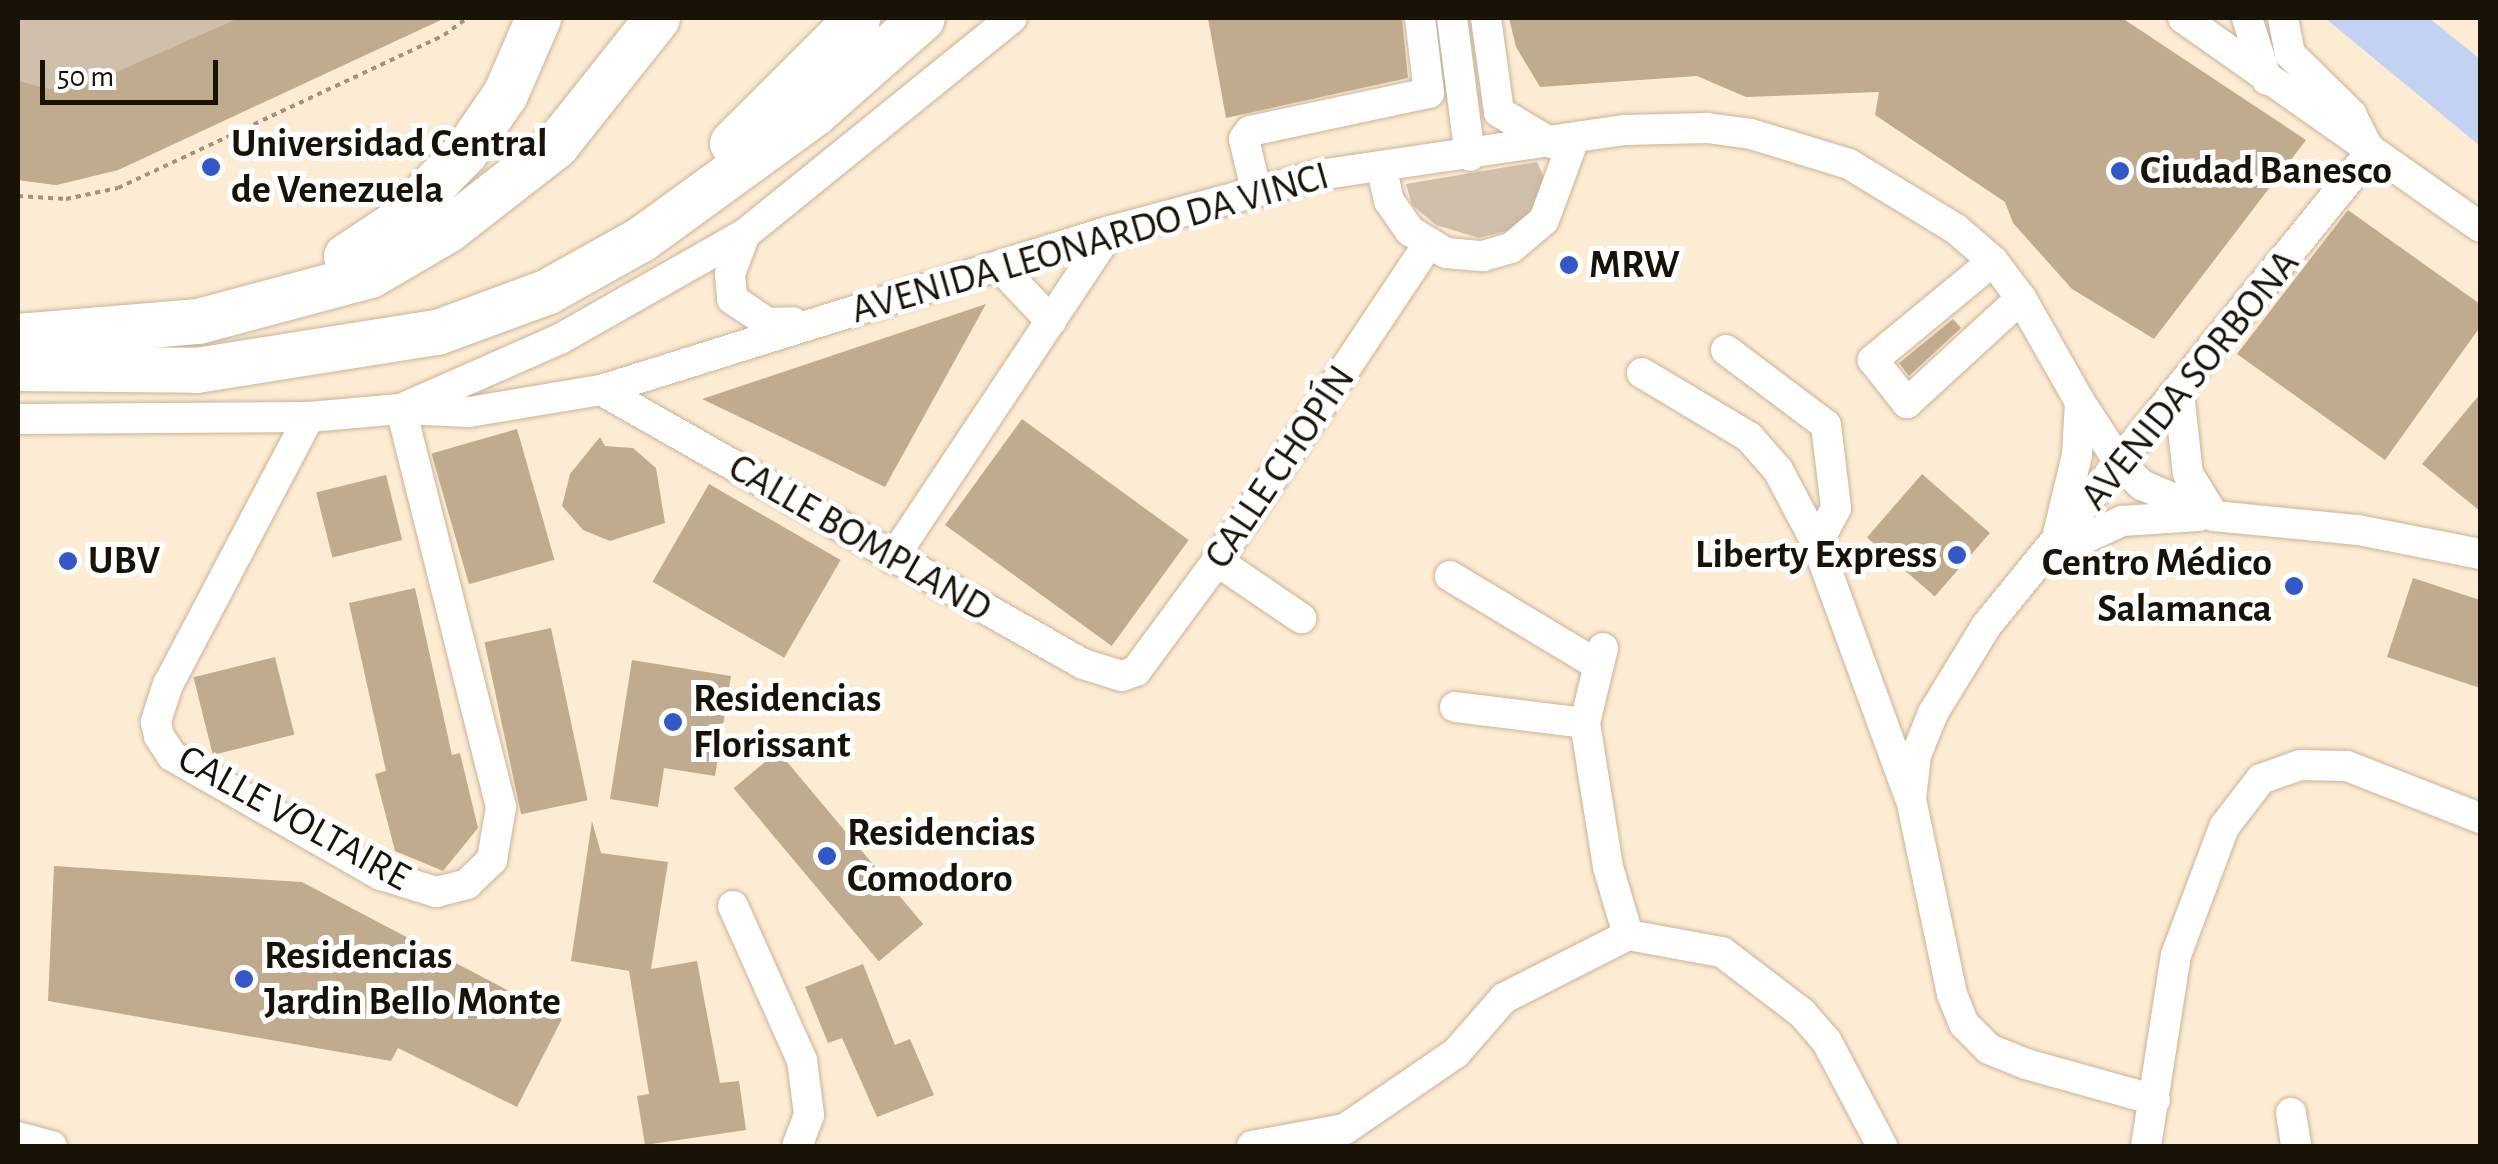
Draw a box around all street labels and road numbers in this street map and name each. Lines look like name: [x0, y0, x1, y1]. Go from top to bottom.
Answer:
street label: AVENIDA LEONARDO DA VINCI: [846, 152, 1334, 334]
street label: AVENIDA SORBONA: [2070, 240, 2310, 520]
street label: CALLE CHOPÍN: [1194, 356, 1366, 578]
street label: CALLE BOMPLAND: [720, 443, 1000, 633]
street label: CALLE VOLTAIRE: [170, 735, 418, 901]

